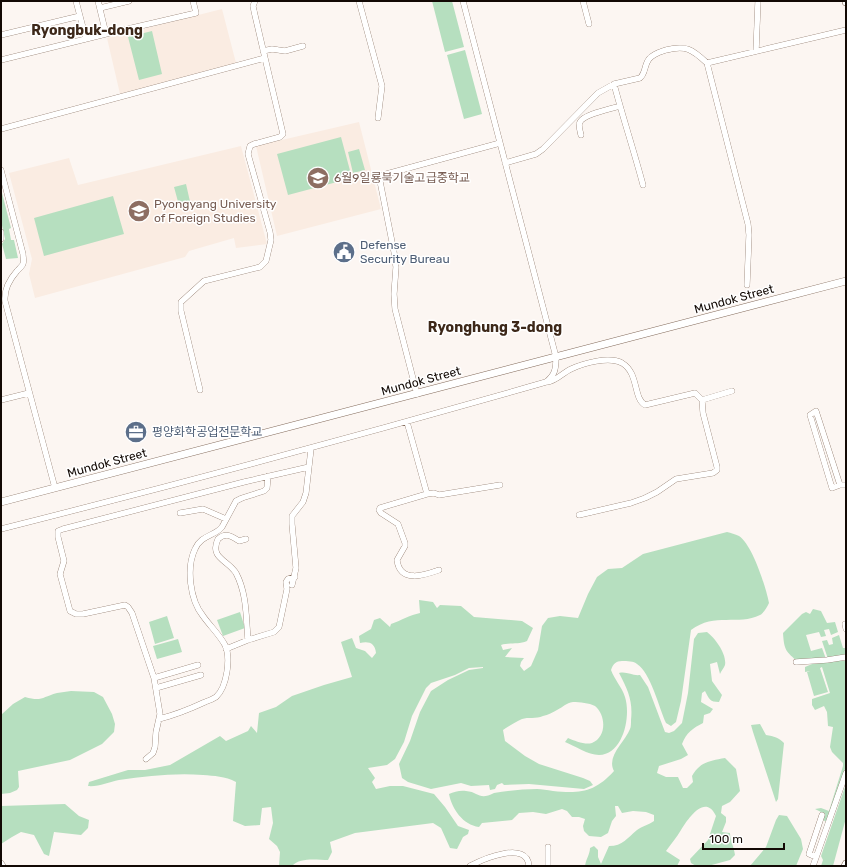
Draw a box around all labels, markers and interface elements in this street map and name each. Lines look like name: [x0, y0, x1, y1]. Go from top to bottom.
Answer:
district label: Ryongbuk-dong: [31, 22, 143, 39]
school or university icon: 6월9일룡북기술고급중학교: [305, 165, 331, 191]
place label: 6월9일룡북기술고급중학교: [334, 171, 470, 185]
place label: Pyongyang University of Foreign Studies: [154, 197, 277, 225]
school or university icon: Pyongyang University of Foreign Studies: [126, 198, 152, 224]
place label: Defense Security Bureau: [360, 238, 450, 266]
public building icon: Defense Security Bureau: [331, 239, 357, 265]
street label: Mundok Street: [693, 282, 776, 316]
district label: Ryonghung 3-dong: [428, 319, 562, 336]
street label: Mundok Street: [380, 364, 463, 398]
office icon: 평양화학공업전문학교: [123, 419, 149, 445]
place label: 평양화학공업전문학교: [152, 425, 262, 439]
street label: Mundok Street: [66, 446, 149, 480]
scale bar: [703, 825, 784, 851]
text: 100 m: [709, 832, 743, 846]

